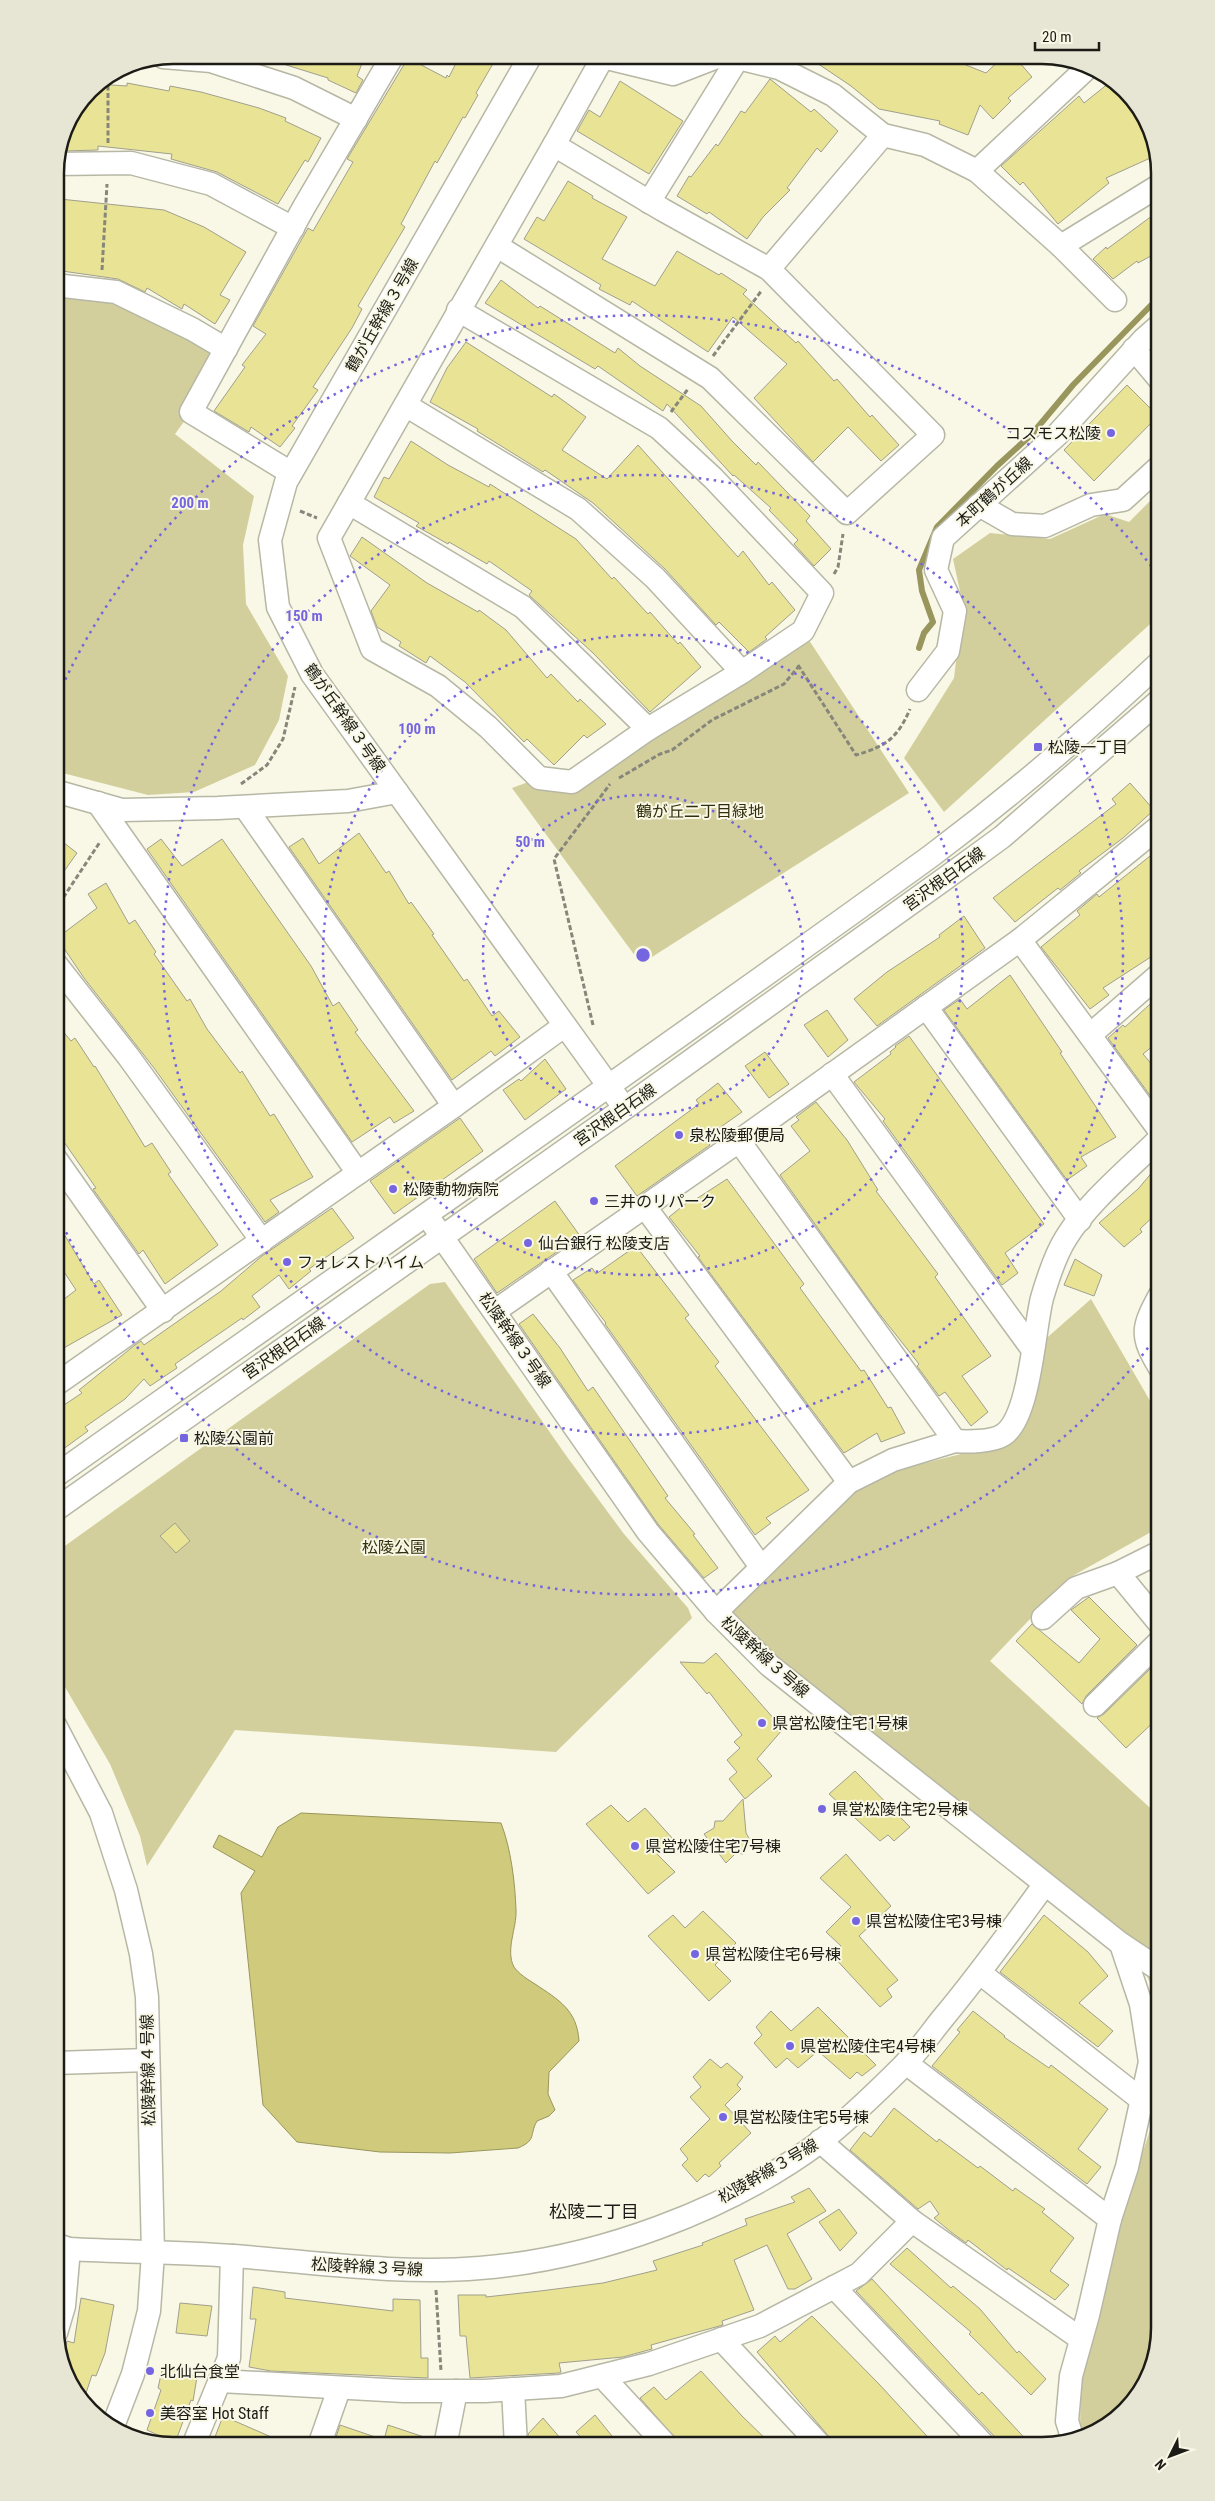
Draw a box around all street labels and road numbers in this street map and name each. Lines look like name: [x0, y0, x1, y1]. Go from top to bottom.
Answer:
street label: 鶴が丘幹線３号線: [342, 255, 422, 375]
street label: 本町鶴が丘線: [952, 453, 1036, 531]
street label: 鶴が丘幹線３号線: [301, 660, 389, 776]
street label: 宮沢根白石線: [900, 843, 988, 915]
street label: 宮沢根白石線: [570, 1080, 660, 1150]
street label: 松陵幹線３号線: [475, 1289, 555, 1391]
street label: 宮沢根白石線: [239, 1313, 329, 1383]
street label: 松陵幹線３号線: [717, 1612, 813, 1702]
street label: 松陵幹線４号線: [138, 2014, 158, 2126]
street label: 松陵幹線３号線: [715, 2135, 821, 2207]
street label: 松陵幹線３号線: [311, 2255, 423, 2279]

